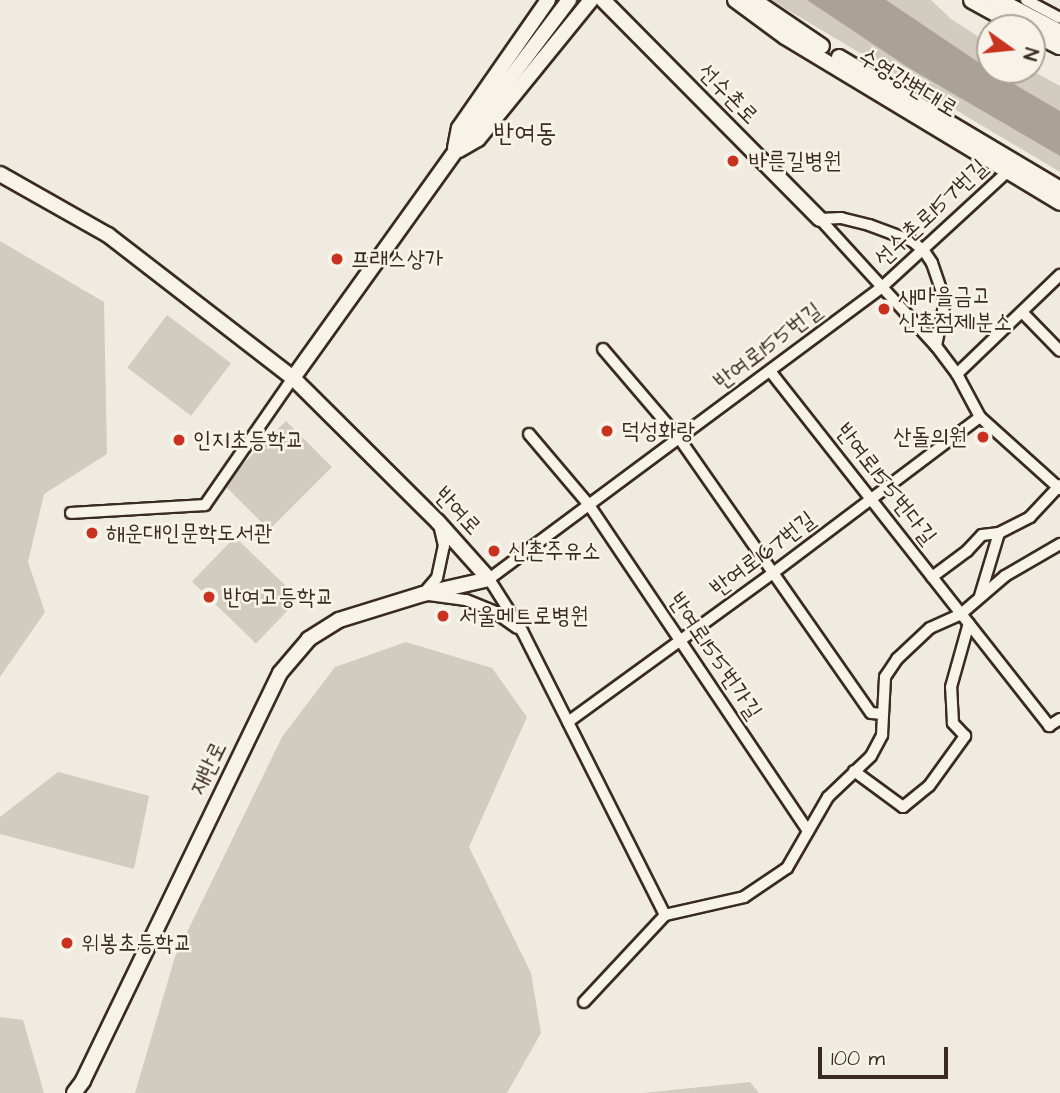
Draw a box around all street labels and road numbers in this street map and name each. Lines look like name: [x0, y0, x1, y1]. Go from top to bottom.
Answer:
street label: 수영강변대로: [853, 43, 963, 123]
street label: 선수촌로: [692, 58, 764, 130]
street label: 선수촌로157번길: [869, 154, 993, 272]
street label: 반여로155번길: [709, 296, 827, 396]
street label: 반여로155번다길: [830, 418, 942, 550]
street label: 반여로: [429, 481, 487, 541]
street label: 반여로167번길: [705, 506, 821, 602]
street label: 반여로155번가길: [663, 588, 767, 724]
street label: 재반로: [183, 737, 233, 799]

